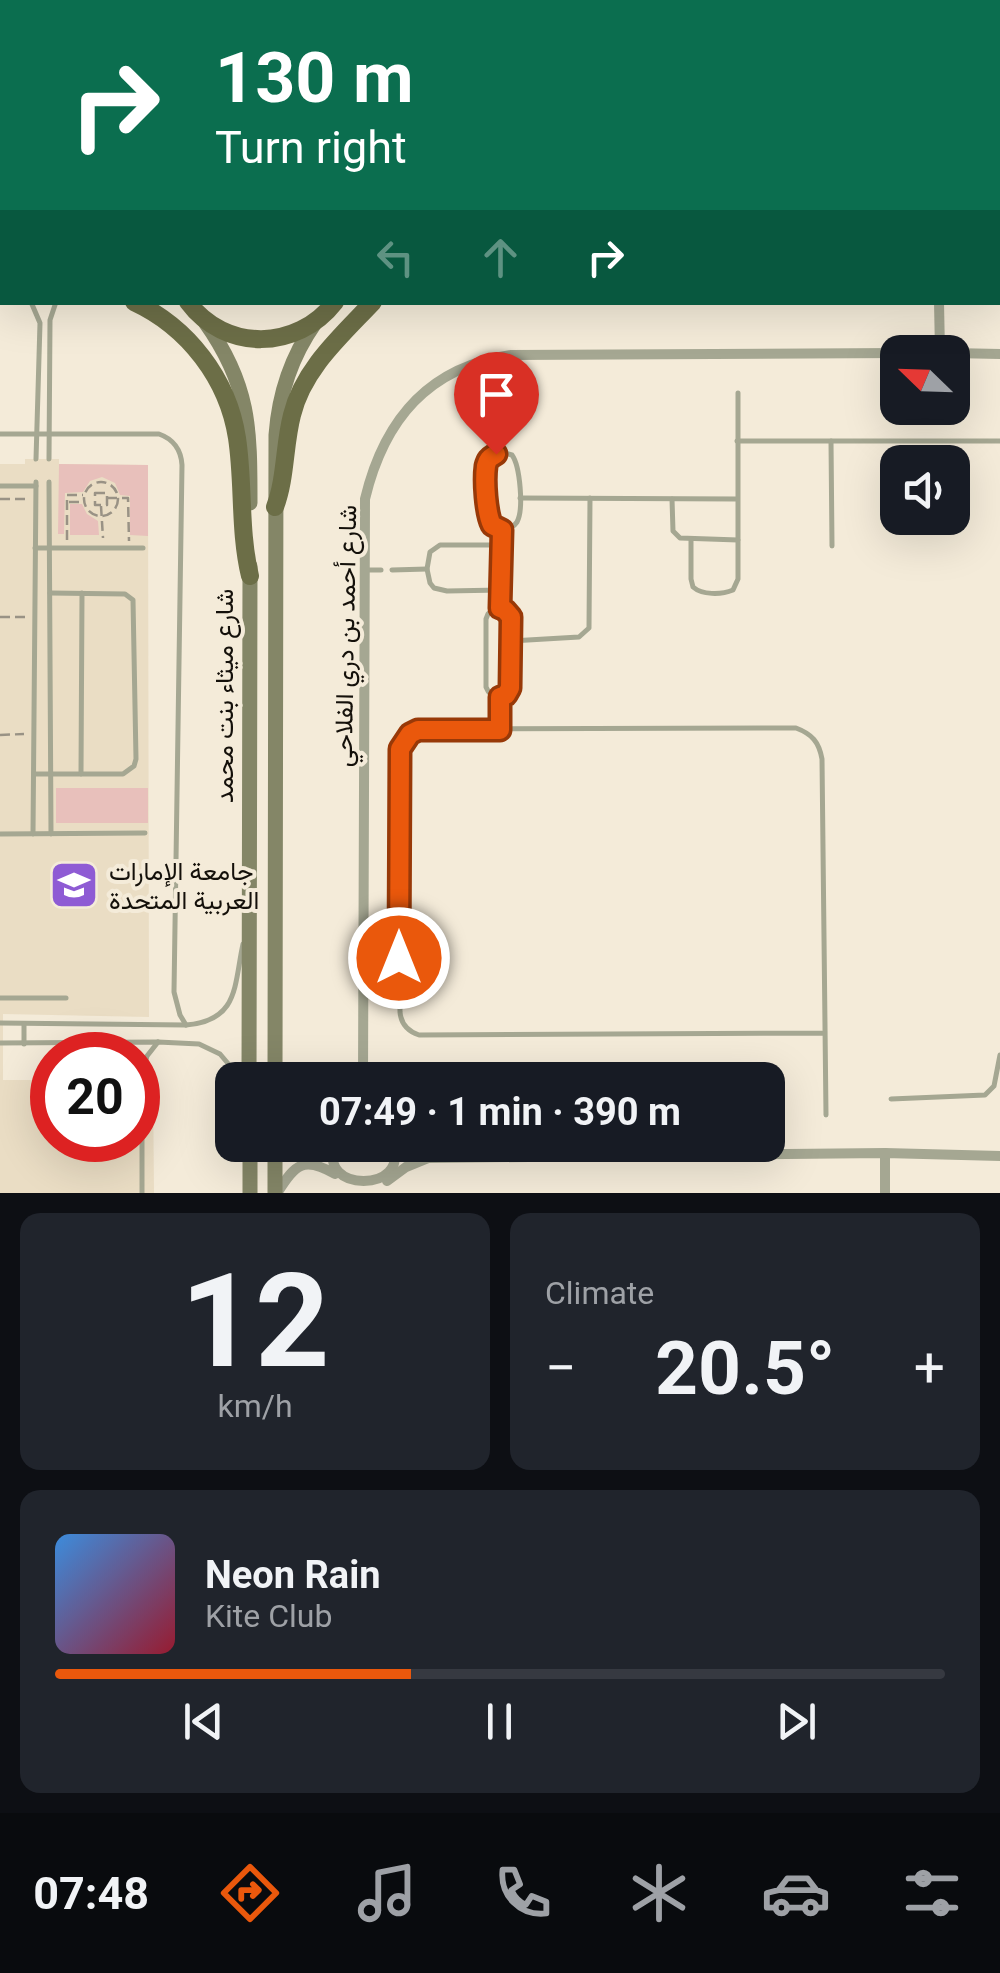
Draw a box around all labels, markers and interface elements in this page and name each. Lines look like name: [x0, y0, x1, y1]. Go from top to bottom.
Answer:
text: 130 m: [215, 37, 414, 119]
icon: right: [50, 40, 180, 170]
text: Turn right: [215, 121, 407, 174]
icon: left: [368, 230, 423, 285]
icon: ahead: [473, 230, 528, 285]
icon: right: [578, 230, 633, 285]
north arrow: [880, 335, 970, 425]
map controls: [880, 335, 970, 535]
pin: [454, 352, 539, 455]
icon: arrive: [469, 367, 524, 422]
button: sound: [880, 445, 970, 535]
street label: شارع أحمد بن دري الفلاحي: [329, 505, 368, 767]
street label: شارع ميثاء بنت محمد: [210, 589, 241, 803]
place label: جامعة الإمارات العربية المتحدة: [109, 857, 259, 916]
school or university icon: جامعة الإمارات العربية المتحدة: [48, 859, 100, 911]
position arrow: [347, 906, 451, 1010]
speed limit sign: 20: [30, 1032, 160, 1162]
text: 07:49 · 1 min · 390 m: [319, 1090, 681, 1134]
text: 12: [180, 1245, 330, 1398]
text: Climate: [545, 1274, 654, 1312]
text: 20.5°: [655, 1324, 835, 1412]
text: −: [545, 1336, 576, 1400]
text: +: [914, 1336, 945, 1400]
text: km/h: [217, 1387, 293, 1425]
text: Neon Rain: [205, 1553, 381, 1597]
text: Kite Club: [205, 1597, 332, 1635]
icon: previous: [176, 1694, 231, 1749]
icon: pause: [472, 1694, 527, 1749]
icon: next: [769, 1694, 824, 1749]
icon: directions: [215, 1858, 285, 1928]
icon: music: [352, 1858, 422, 1928]
icon: phone: [488, 1858, 558, 1928]
icon: climate: [624, 1858, 694, 1928]
icon: car: [761, 1858, 831, 1928]
icon: filters: [897, 1858, 967, 1928]
text: 07:48: [33, 1867, 149, 1920]

